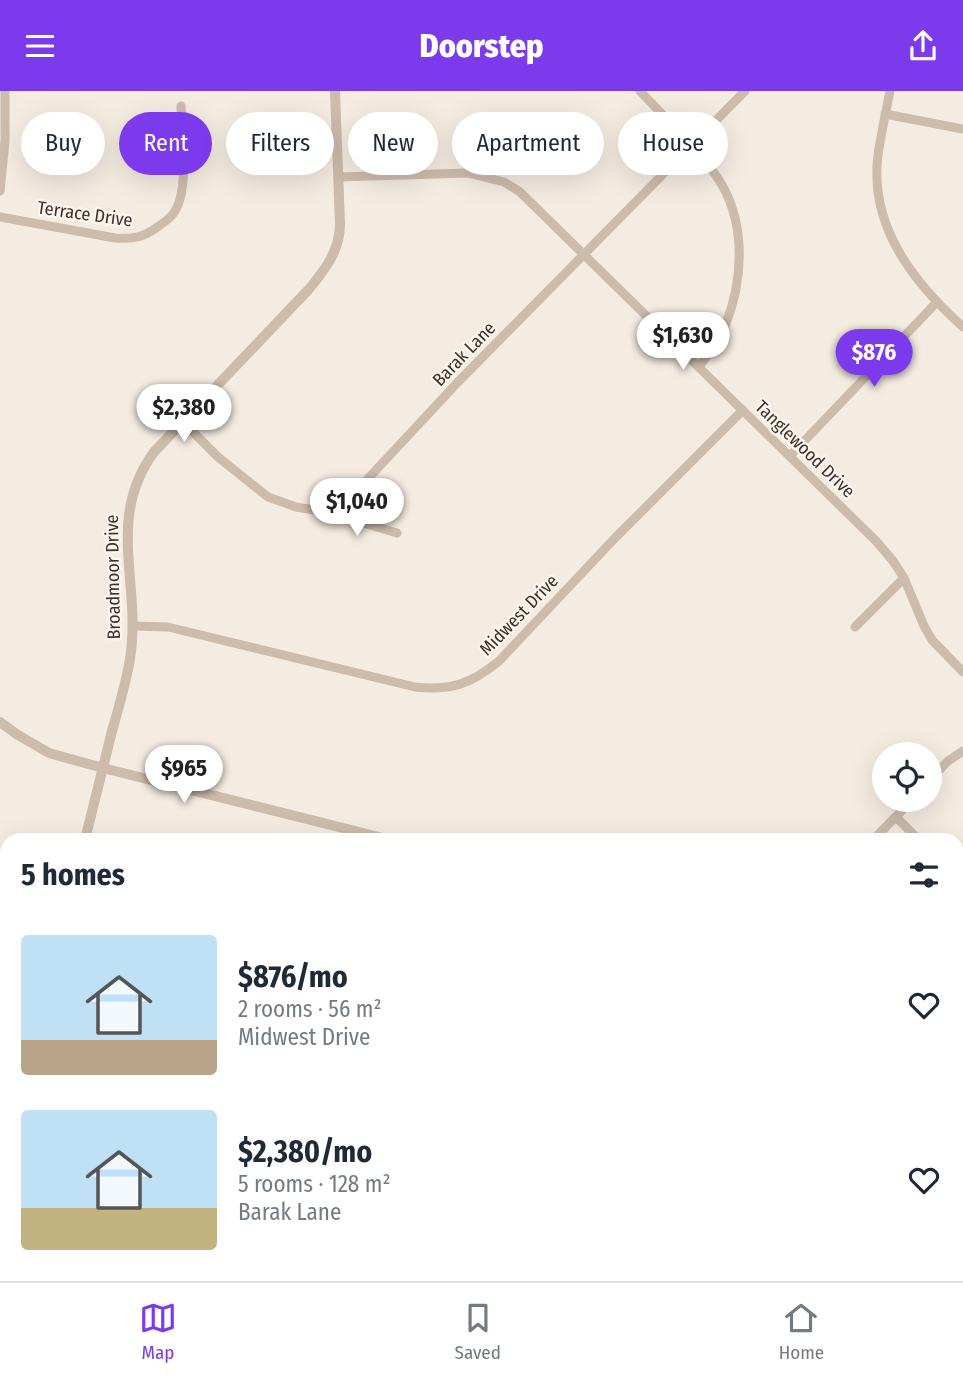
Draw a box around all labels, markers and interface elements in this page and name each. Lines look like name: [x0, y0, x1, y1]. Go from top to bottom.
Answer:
icon: menu: [21, 27, 59, 65]
text: Doorstep: [420, 27, 543, 65]
icon: share: [904, 27, 942, 65]
chip: Buy: [21, 112, 105, 175]
chip: Rent: [119, 112, 212, 175]
chip: Filters: [226, 112, 334, 175]
chip: New: [348, 112, 438, 175]
chip: Apartment: [452, 112, 604, 175]
chip: House: [618, 112, 728, 175]
street label: Terrace Drive: [36, 196, 134, 232]
pin: $1,630: [626, 313, 740, 372]
street label: Barak Lane: [428, 317, 500, 391]
text: $1,630: [653, 321, 713, 349]
pin: $876: [833, 329, 915, 389]
text: $876: [852, 338, 896, 366]
pin: $2,380: [127, 385, 241, 444]
text: $2,380: [152, 393, 216, 421]
street label: Tanglewood Drive: [750, 396, 860, 502]
pin: $1,040: [300, 479, 414, 538]
text: $1,040: [326, 487, 388, 515]
street label: Broadmoor Drive: [101, 514, 125, 640]
street label: Midwest Drive: [475, 570, 563, 660]
map controls: [872, 742, 942, 812]
button: locate: [872, 742, 942, 812]
pin: $965: [143, 745, 225, 805]
text: $965: [161, 754, 207, 782]
icon: filters: [905, 856, 943, 894]
text: 5 homes: [21, 857, 125, 893]
text: $876/mo: [238, 959, 348, 995]
icon: home: [77, 963, 161, 1047]
icon: heart: [905, 986, 943, 1024]
text: 2 rooms · 56 m²: [238, 995, 382, 1023]
text: Midwest Drive: [238, 1023, 370, 1051]
text: $2,380/mo: [238, 1134, 372, 1170]
icon: home: [77, 1138, 161, 1222]
icon: heart: [905, 1161, 943, 1199]
text: 5 rooms · 128 m²: [238, 1170, 391, 1198]
text: Barak Lane: [238, 1198, 341, 1226]
tab: Map: [139, 1299, 177, 1364]
tab: Saved: [455, 1299, 501, 1364]
tab: Home: [779, 1299, 824, 1364]

